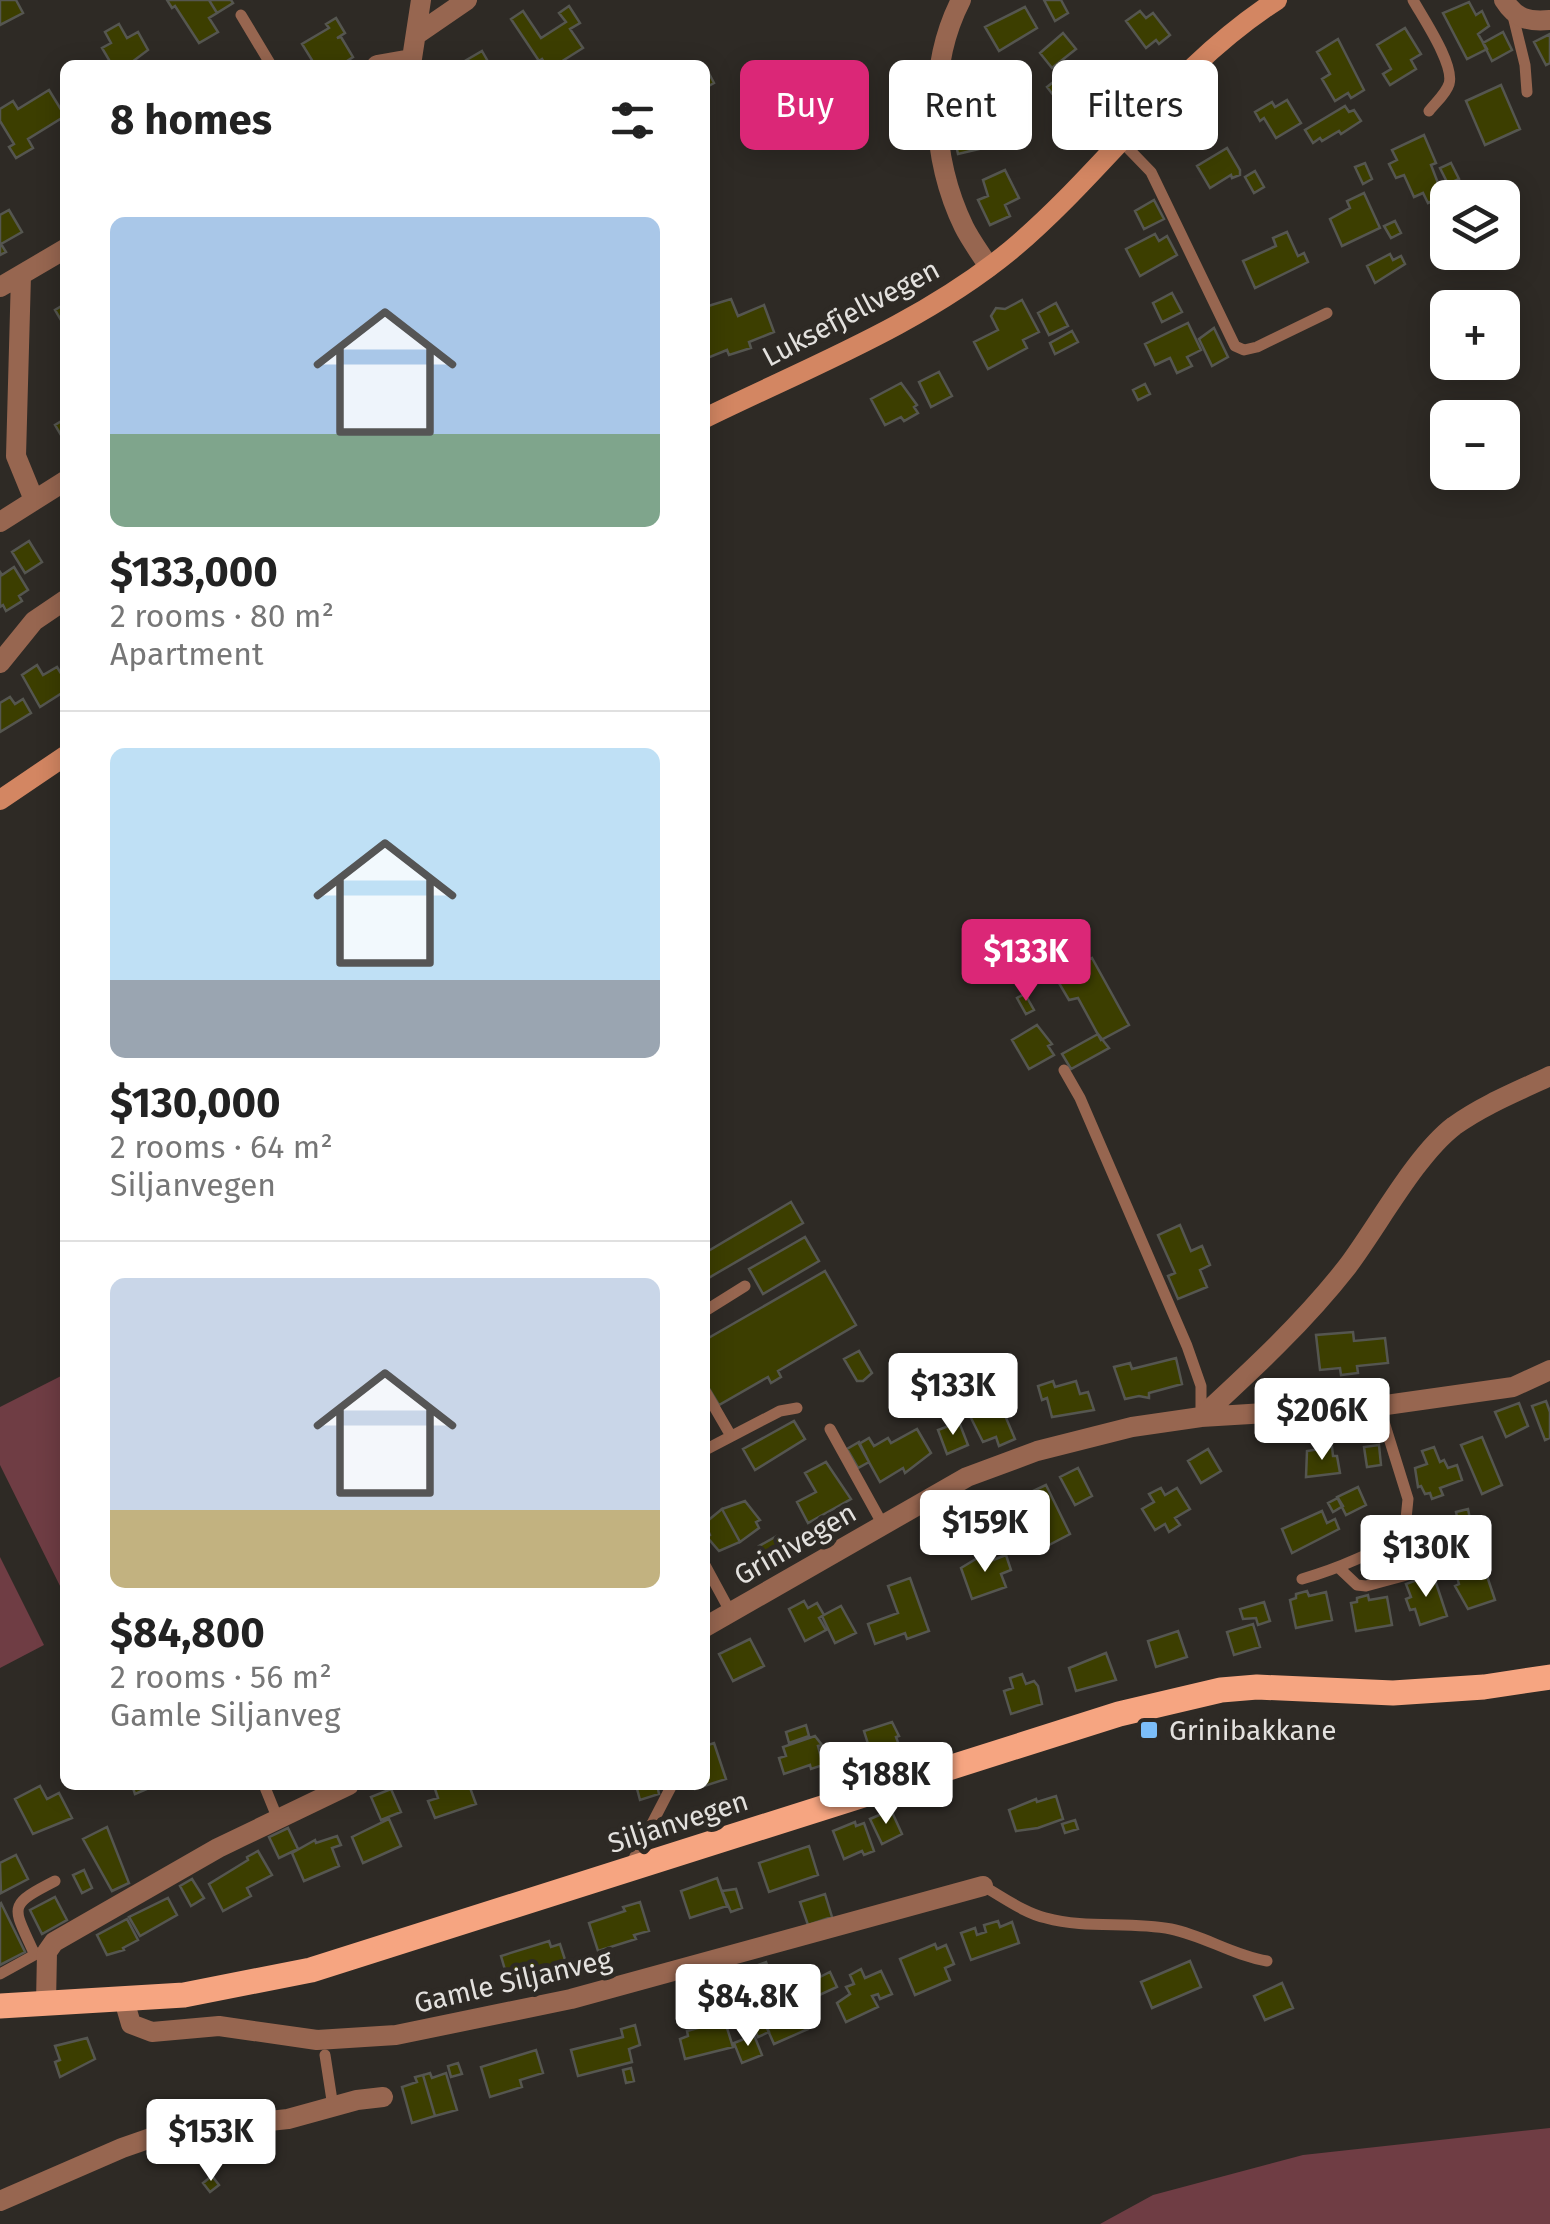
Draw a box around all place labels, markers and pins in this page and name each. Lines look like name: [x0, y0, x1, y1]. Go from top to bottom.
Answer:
pin: $133K: [956, 919, 1096, 1004]
pin: $133K: [883, 1353, 1023, 1438]
pin: $206K: [1252, 1378, 1392, 1463]
pin: $159K: [915, 1490, 1055, 1575]
pin: $130K: [1356, 1515, 1496, 1600]
place label: Grinibakkane: [1169, 1714, 1336, 1747]
marker: Grinibakkane: [1138, 1719, 1160, 1741]
pin: $188K: [816, 1742, 956, 1827]
pin: $84.8K: [667, 1964, 829, 2049]
pin: $153K: [141, 2099, 281, 2184]

